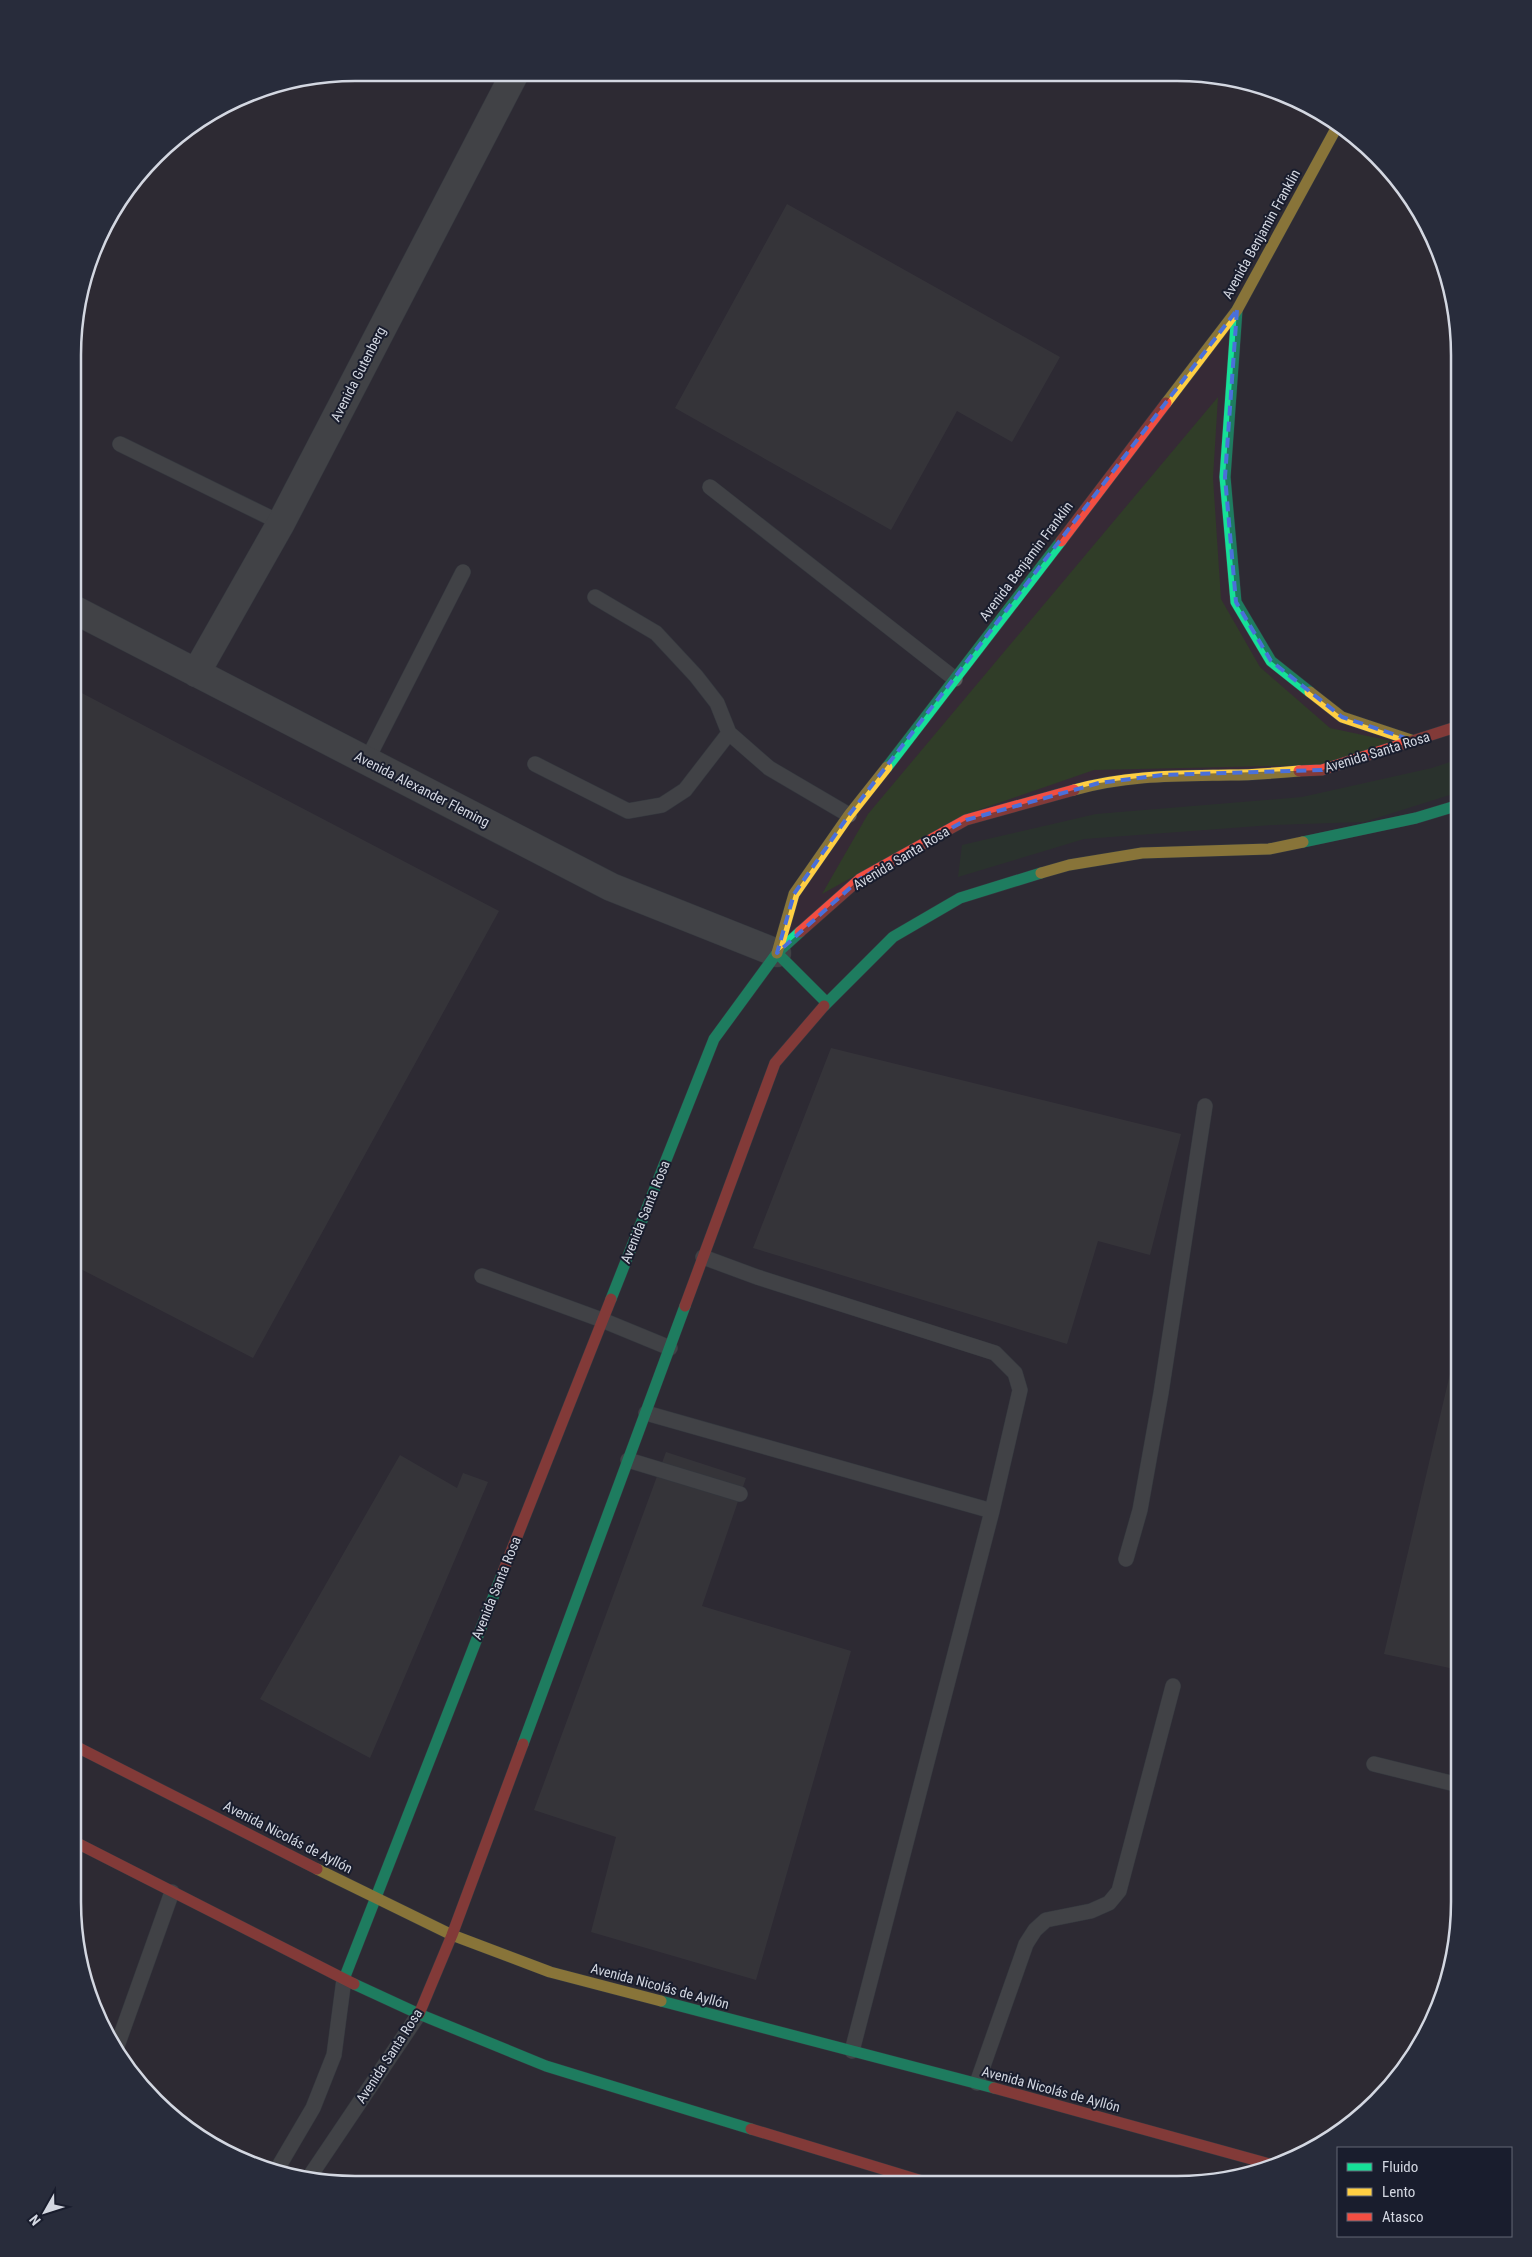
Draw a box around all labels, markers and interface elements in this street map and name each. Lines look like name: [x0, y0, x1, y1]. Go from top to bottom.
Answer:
street label: Avenida Benjamin Franklin: [1219, 167, 1303, 301]
street label: Avenida Gutenberg: [327, 324, 389, 424]
street label: Avenida Benjamin Franklin: [976, 498, 1076, 624]
street label: Avenida Santa Rosa: [1322, 728, 1432, 776]
street label: Avenida Alexander Fleming: [352, 748, 492, 830]
street label: Avenida Santa Rosa: [850, 823, 952, 893]
street label: Avenida Santa Rosa: [617, 1158, 673, 1266]
street label: Avenida Santa Rosa: [468, 1534, 524, 1642]
street label: Avenida Nicolás de Ayllón: [221, 1798, 355, 1876]
street label: Avenida Nicolás de Ayllón: [589, 1960, 731, 2012]
street label: Avenida Santa Rosa: [352, 2006, 426, 2106]
street label: Avenida Nicolás de Ayllón: [980, 2063, 1122, 2115]
legend: [1337, 2147, 1512, 2237]
text: Fluido: [1382, 2158, 1418, 2176]
text: Lento: [1382, 2183, 1415, 2201]
north arrow: [20, 2187, 70, 2237]
text: Atasco: [1382, 2208, 1423, 2226]
text: N: [26, 2212, 44, 2229]

